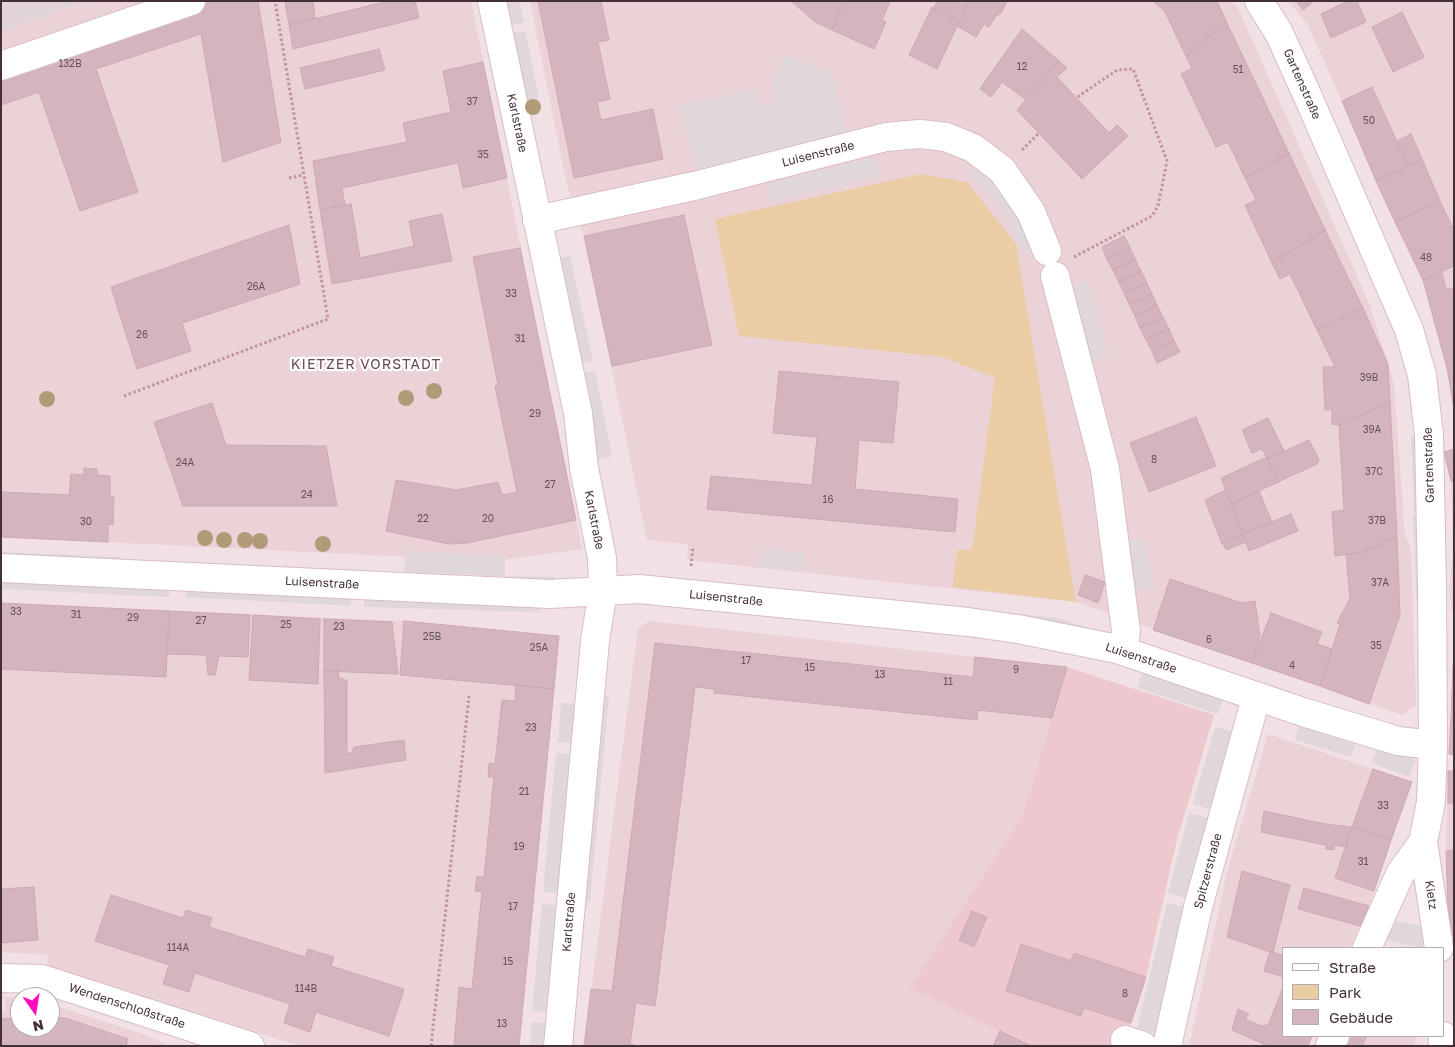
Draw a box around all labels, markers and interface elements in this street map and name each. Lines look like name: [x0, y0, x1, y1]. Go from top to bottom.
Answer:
street label: Gartenstraße: [1280, 46, 1324, 122]
house number: 132B: [58, 58, 82, 70]
house number: 12: [1017, 61, 1027, 73]
house number: 51: [1233, 64, 1243, 76]
street label: Karlstraße: [504, 92, 530, 154]
house number: 37: [466, 96, 478, 108]
house number: 50: [1363, 115, 1375, 127]
street label: Luisenstraße: [780, 138, 856, 170]
house number: 35: [477, 149, 489, 161]
house number: 48: [1420, 252, 1432, 264]
house number: 26A: [247, 281, 265, 293]
house number: 33: [505, 288, 517, 300]
house number: 26: [136, 329, 148, 341]
house number: 31: [515, 333, 525, 345]
district label: KIETZER VORSTADT: [289, 357, 443, 373]
house number: 39B: [1360, 372, 1378, 384]
house number: 29: [529, 408, 541, 420]
house number: 39A: [1363, 424, 1381, 436]
street label: Gartenstraße: [1420, 427, 1438, 503]
house number: 8: [1151, 454, 1157, 466]
house number: 24A: [176, 457, 194, 469]
house number: 37C: [1365, 466, 1383, 478]
house number: 27: [544, 479, 556, 491]
house number: 24: [301, 489, 313, 501]
street label: Karlstraße: [581, 489, 607, 551]
house number: 16: [823, 494, 833, 506]
house number: 22: [417, 513, 429, 525]
house number: 20: [482, 513, 494, 525]
house number: 37B: [1368, 515, 1386, 527]
house number: 30: [80, 516, 92, 528]
street label: Luisenstraße: [285, 574, 359, 592]
house number: 37A: [1371, 577, 1389, 589]
street label: Luisenstraße: [688, 587, 764, 609]
house number: 33: [10, 606, 22, 618]
house number: 31: [71, 609, 81, 621]
house number: 29: [127, 612, 139, 624]
house number: 27: [195, 615, 207, 627]
house number: 25: [280, 619, 292, 631]
house number: 23: [333, 621, 345, 633]
house number: 25B: [423, 631, 441, 643]
house number: 6: [1206, 634, 1212, 646]
street label: Luisenstraße: [1103, 640, 1179, 676]
house number: 35: [1370, 640, 1382, 652]
house number: 25A: [530, 642, 548, 654]
house number: 17: [741, 655, 751, 667]
house number: 4: [1289, 660, 1295, 672]
house number: 15: [805, 662, 815, 674]
house number: 9: [1013, 664, 1019, 676]
house number: 13: [875, 669, 885, 681]
house number: 11: [943, 676, 953, 688]
house number: 23: [525, 722, 537, 734]
house number: 21: [519, 786, 529, 798]
house number: 33: [1377, 800, 1389, 812]
street label: Spitzerstraße: [1191, 832, 1225, 910]
house number: 19: [514, 841, 524, 853]
house number: 31: [1358, 856, 1368, 868]
street label: Kietz: [1422, 879, 1440, 911]
street label: Karlstraße: [559, 892, 579, 952]
house number: 17: [508, 901, 518, 913]
house number: 114A: [167, 942, 189, 954]
legend: [1282, 947, 1445, 1037]
house number: 15: [503, 956, 513, 968]
text: Straße: [1329, 958, 1376, 976]
street label: Wendenschloßstraße: [67, 980, 187, 1032]
house number: 114B: [295, 983, 317, 995]
text: Park: [1329, 983, 1361, 1001]
north arrow: [10, 987, 60, 1037]
house number: 8: [1122, 988, 1128, 1000]
text: Gebäude: [1329, 1008, 1393, 1026]
text: N: [31, 1017, 45, 1036]
house number: 13: [497, 1018, 507, 1030]

